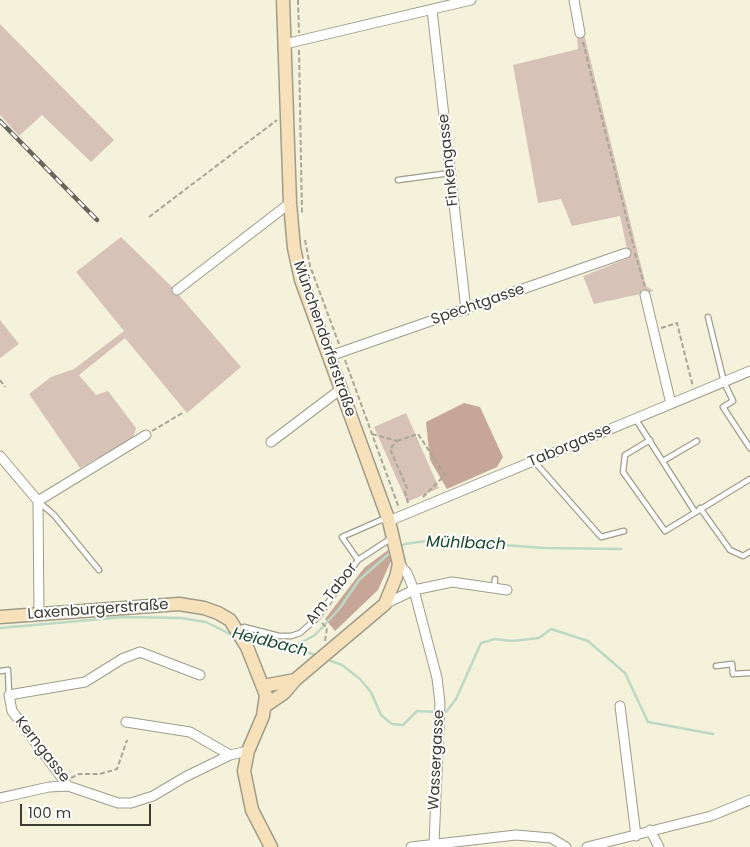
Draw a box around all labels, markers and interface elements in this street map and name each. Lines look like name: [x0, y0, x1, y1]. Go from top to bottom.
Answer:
street label: Finkengasse: [435, 113, 463, 207]
street label: Münchendorferstraße: [289, 259, 359, 419]
street label: Spechtgasse: [429, 281, 527, 329]
street label: Taborgasse: [526, 420, 614, 472]
water label: Mühlbach: [426, 533, 506, 555]
street label: Am Tabor: [302, 560, 362, 628]
street label: Laxenburgerstraße: [27, 596, 169, 624]
water label: Heidbach: [230, 624, 310, 662]
street label: Wassergasse: [425, 709, 449, 811]
street label: Kerngasse: [11, 713, 73, 787]
scale bar: [22, 794, 154, 826]
text: 100 m: [28, 802, 71, 823]

